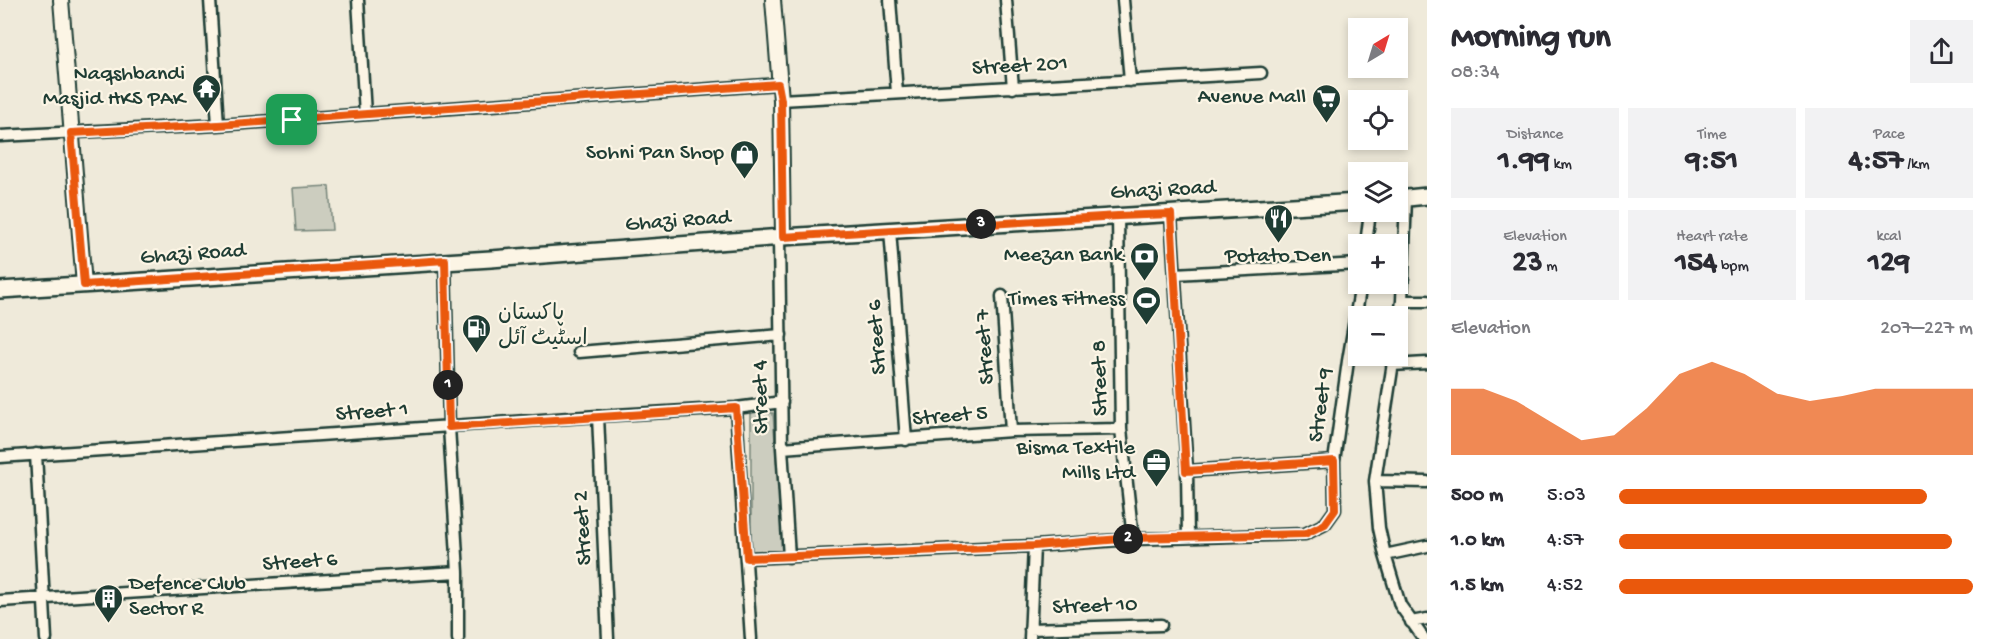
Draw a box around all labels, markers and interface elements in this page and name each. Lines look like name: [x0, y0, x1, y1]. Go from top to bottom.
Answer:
north arrow: [1348, 18, 1408, 78]
map controls: [1348, 18, 1408, 366]
text: Morning run: [1451, 20, 1611, 58]
button: share: [1910, 20, 1973, 83]
street label: Street 201: [971, 52, 1069, 82]
place label: Naqshbandi Masjid HKS PAK: [43, 62, 188, 113]
text: 08:34: [1451, 62, 1499, 85]
temple icon: Naqshbandi Masjid HKS PAK: [190, 72, 222, 114]
supermarket icon: Avenue Mall: [1311, 82, 1343, 124]
place label: Avenue Mall: [1197, 85, 1306, 111]
button: locate: [1348, 90, 1408, 150]
pin: [266, 94, 317, 145]
icon: arrive: [275, 103, 308, 136]
text: Distance: [1507, 126, 1563, 145]
text: Time: [1697, 126, 1727, 145]
text: Pace: [1873, 126, 1905, 145]
shop icon: Sohni Pan Shop: [729, 138, 761, 180]
place label: Sohni Pan Shop: [586, 141, 724, 167]
text: 1.99: [1498, 145, 1550, 180]
text: 9:51: [1686, 145, 1738, 180]
text: 4:57: [1848, 145, 1903, 180]
text: km: [1550, 156, 1572, 175]
text: /km: [1903, 156, 1930, 175]
button: layers: [1348, 162, 1408, 222]
street label: Ghazi Road: [1110, 175, 1219, 207]
restaurant icon: Potato Den: [1262, 202, 1294, 244]
street label: Ghazi Road: [624, 205, 734, 239]
pin: 3: [966, 209, 996, 239]
text: 3: [977, 214, 985, 233]
text: Elevation: [1503, 228, 1567, 247]
text: Heart rate: [1676, 228, 1748, 247]
text: kcal: [1877, 228, 1901, 247]
button: +: [1348, 234, 1408, 294]
street label: Ghazi Road: [139, 238, 249, 272]
bank icon: Meezan Bank: [1128, 240, 1160, 282]
place label: Meezan Bank: [1004, 243, 1125, 269]
place label: Potato Den: [1224, 244, 1332, 270]
text: 23: [1512, 247, 1543, 282]
text: 154: [1675, 247, 1717, 282]
text: 129: [1868, 247, 1910, 282]
text: m: [1543, 258, 1558, 277]
text: bpm: [1717, 258, 1749, 277]
sports icon: Times Fitness: [1130, 284, 1162, 326]
place label: Times Fitness: [1006, 287, 1126, 313]
street label: Street 6: [862, 298, 894, 375]
place label: پاکستان اسٹیٹ آئل: [498, 302, 588, 353]
button: −: [1348, 306, 1408, 366]
street label: Street 7: [970, 308, 1002, 385]
fuel station icon: پاکستان اسٹیٹ آئل: [461, 312, 493, 354]
text: Elevation: [1451, 318, 1531, 341]
text: 207–227 m: [1880, 318, 1973, 341]
street label: Street 8: [1087, 340, 1115, 416]
street label: Street 4: [748, 359, 776, 434]
street label: Street 9: [1304, 366, 1340, 444]
pin: 1: [433, 370, 463, 400]
text: 1: [445, 375, 451, 394]
street label: Street 1: [335, 397, 409, 429]
street label: Street 5: [911, 401, 989, 433]
place label: Bisma Textile Mills Ltd: [1016, 436, 1137, 487]
office icon: Bisma Textile Mills Ltd: [1140, 446, 1172, 488]
text: 500 m: [1451, 485, 1503, 508]
text: 5:03: [1547, 485, 1586, 508]
street label: Street 2: [569, 490, 599, 566]
pin: 2: [1113, 524, 1143, 554]
text: 2: [1124, 529, 1132, 548]
text: 1.0 km: [1451, 530, 1505, 553]
text: 4:57: [1547, 530, 1584, 553]
street label: Street 6: [262, 547, 339, 579]
place label: Defence Club Sector R: [127, 572, 246, 623]
text: 1.5 km: [1451, 575, 1504, 598]
text: 4:52: [1547, 575, 1583, 598]
building icon: Defence Club Sector R: [92, 582, 124, 624]
street label: Street 10: [1052, 593, 1138, 621]

